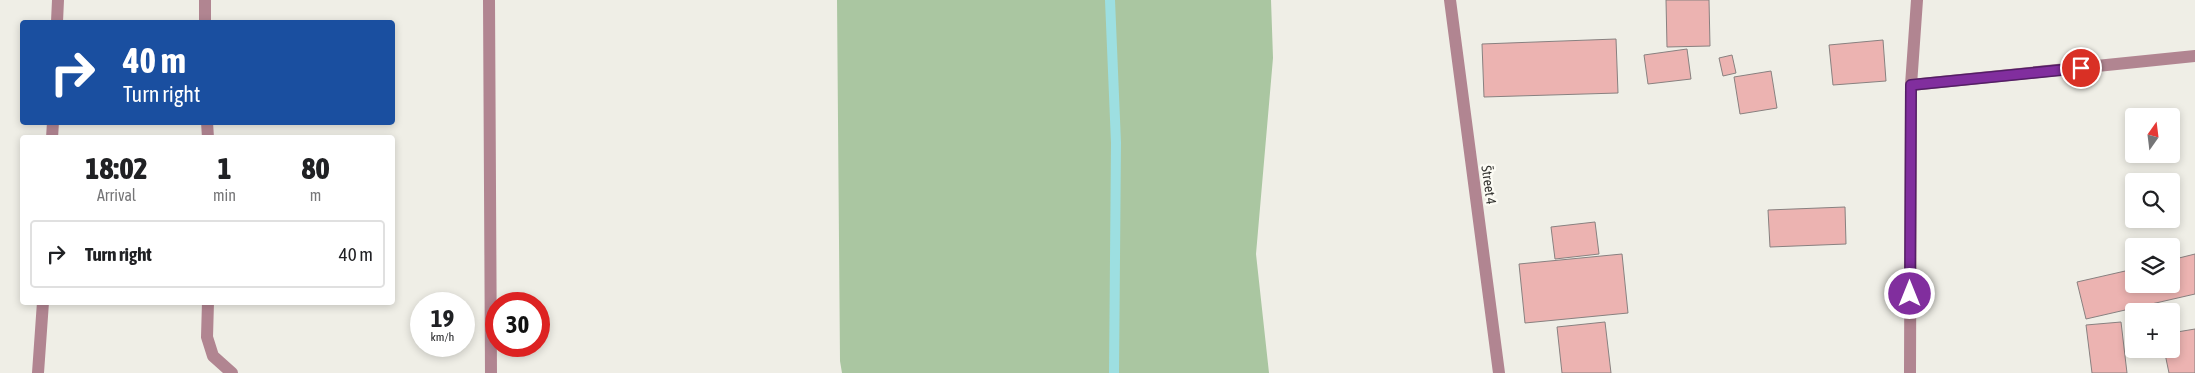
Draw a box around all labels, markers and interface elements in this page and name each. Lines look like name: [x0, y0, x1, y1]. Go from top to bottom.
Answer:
icon: right: [40, 40, 105, 105]
text: 40 m: [123, 40, 186, 80]
pin: [2060, 47, 2102, 89]
icon: arrive: [2067, 54, 2095, 82]
text: Turn right: [123, 81, 200, 107]
north arrow: [2125, 108, 2180, 162]
map controls: [2125, 108, 2180, 358]
text: 18:02: [85, 151, 148, 185]
text: 1: [217, 151, 232, 185]
text: 80: [301, 151, 330, 185]
street label: S̄treet 4: [1478, 164, 1500, 206]
button: search: [2125, 173, 2180, 228]
text: Arrival: [97, 186, 136, 204]
text: min: [213, 186, 236, 204]
text: m: [310, 186, 321, 204]
button: layers: [2125, 238, 2180, 293]
icon: right: [42, 240, 70, 268]
text: Turn right: [85, 243, 152, 265]
text: 40 m: [339, 243, 373, 265]
position arrow: [1883, 267, 1935, 319]
speed limit sign: 30: [485, 292, 550, 357]
button: +: [2125, 303, 2180, 358]
text: 19: [431, 304, 454, 332]
text: km/h: [431, 330, 454, 344]

